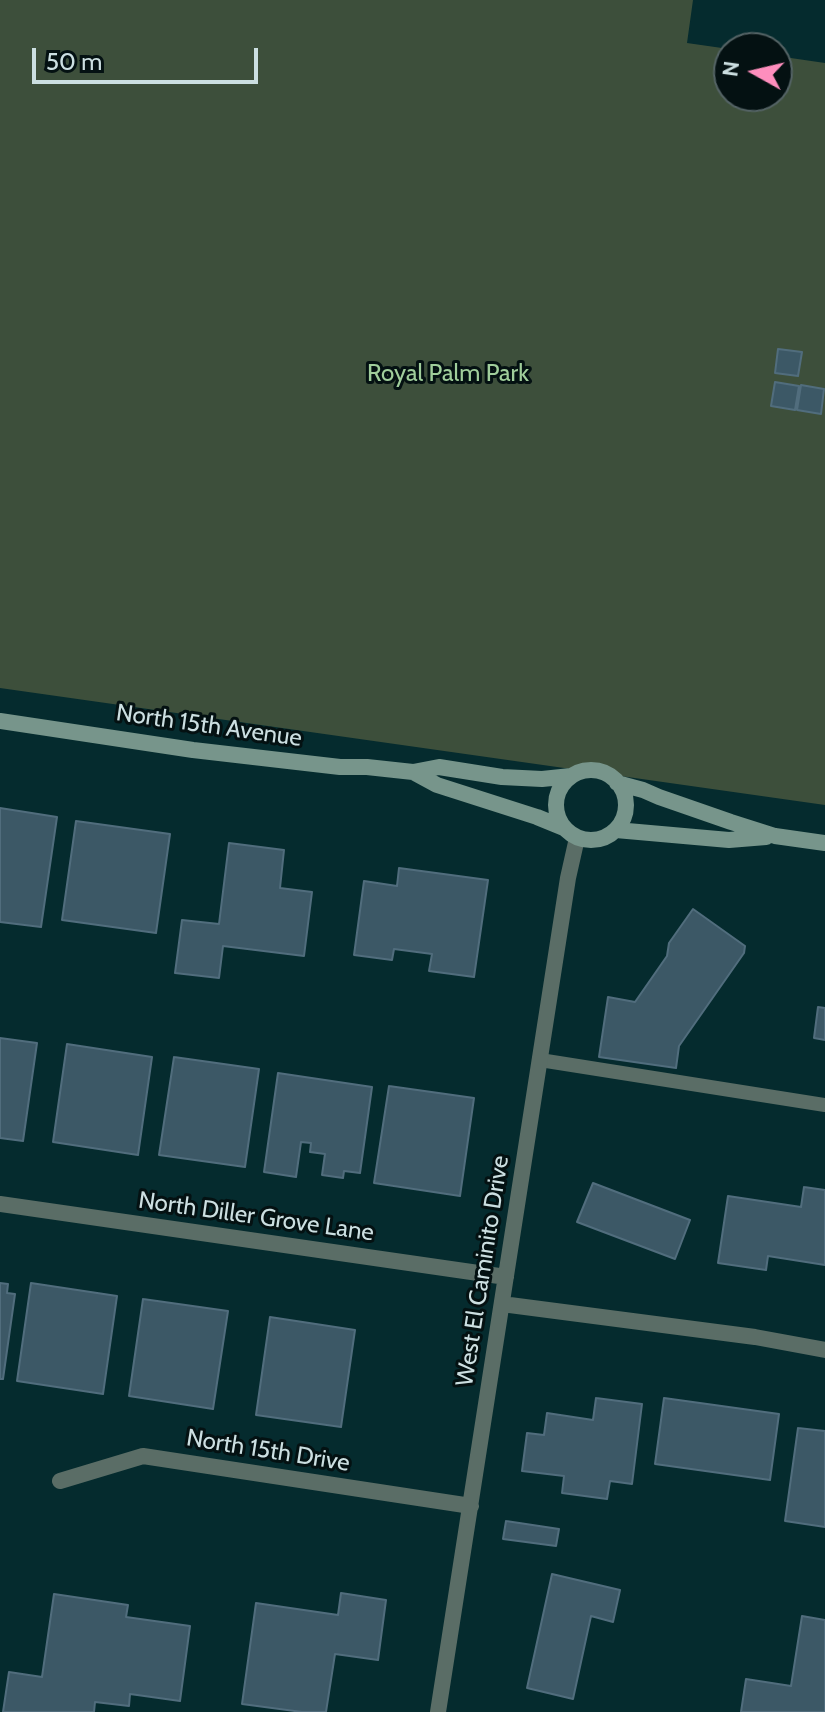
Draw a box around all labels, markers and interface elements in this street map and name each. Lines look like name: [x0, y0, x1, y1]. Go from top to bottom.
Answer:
scale bar: [36, 32, 262, 82]
north arrow: [713, 32, 793, 112]
text: 50 m: [46, 47, 102, 76]
text: N: [716, 59, 745, 78]
park label: Royal Palm Park: [367, 360, 529, 388]
street label: North 15th Avenue: [114, 699, 304, 753]
street label: West El Caminito Drive: [451, 1154, 515, 1388]
street label: North Diller Grove Lane: [136, 1186, 376, 1248]
street label: North 15th Drive: [184, 1424, 352, 1478]

